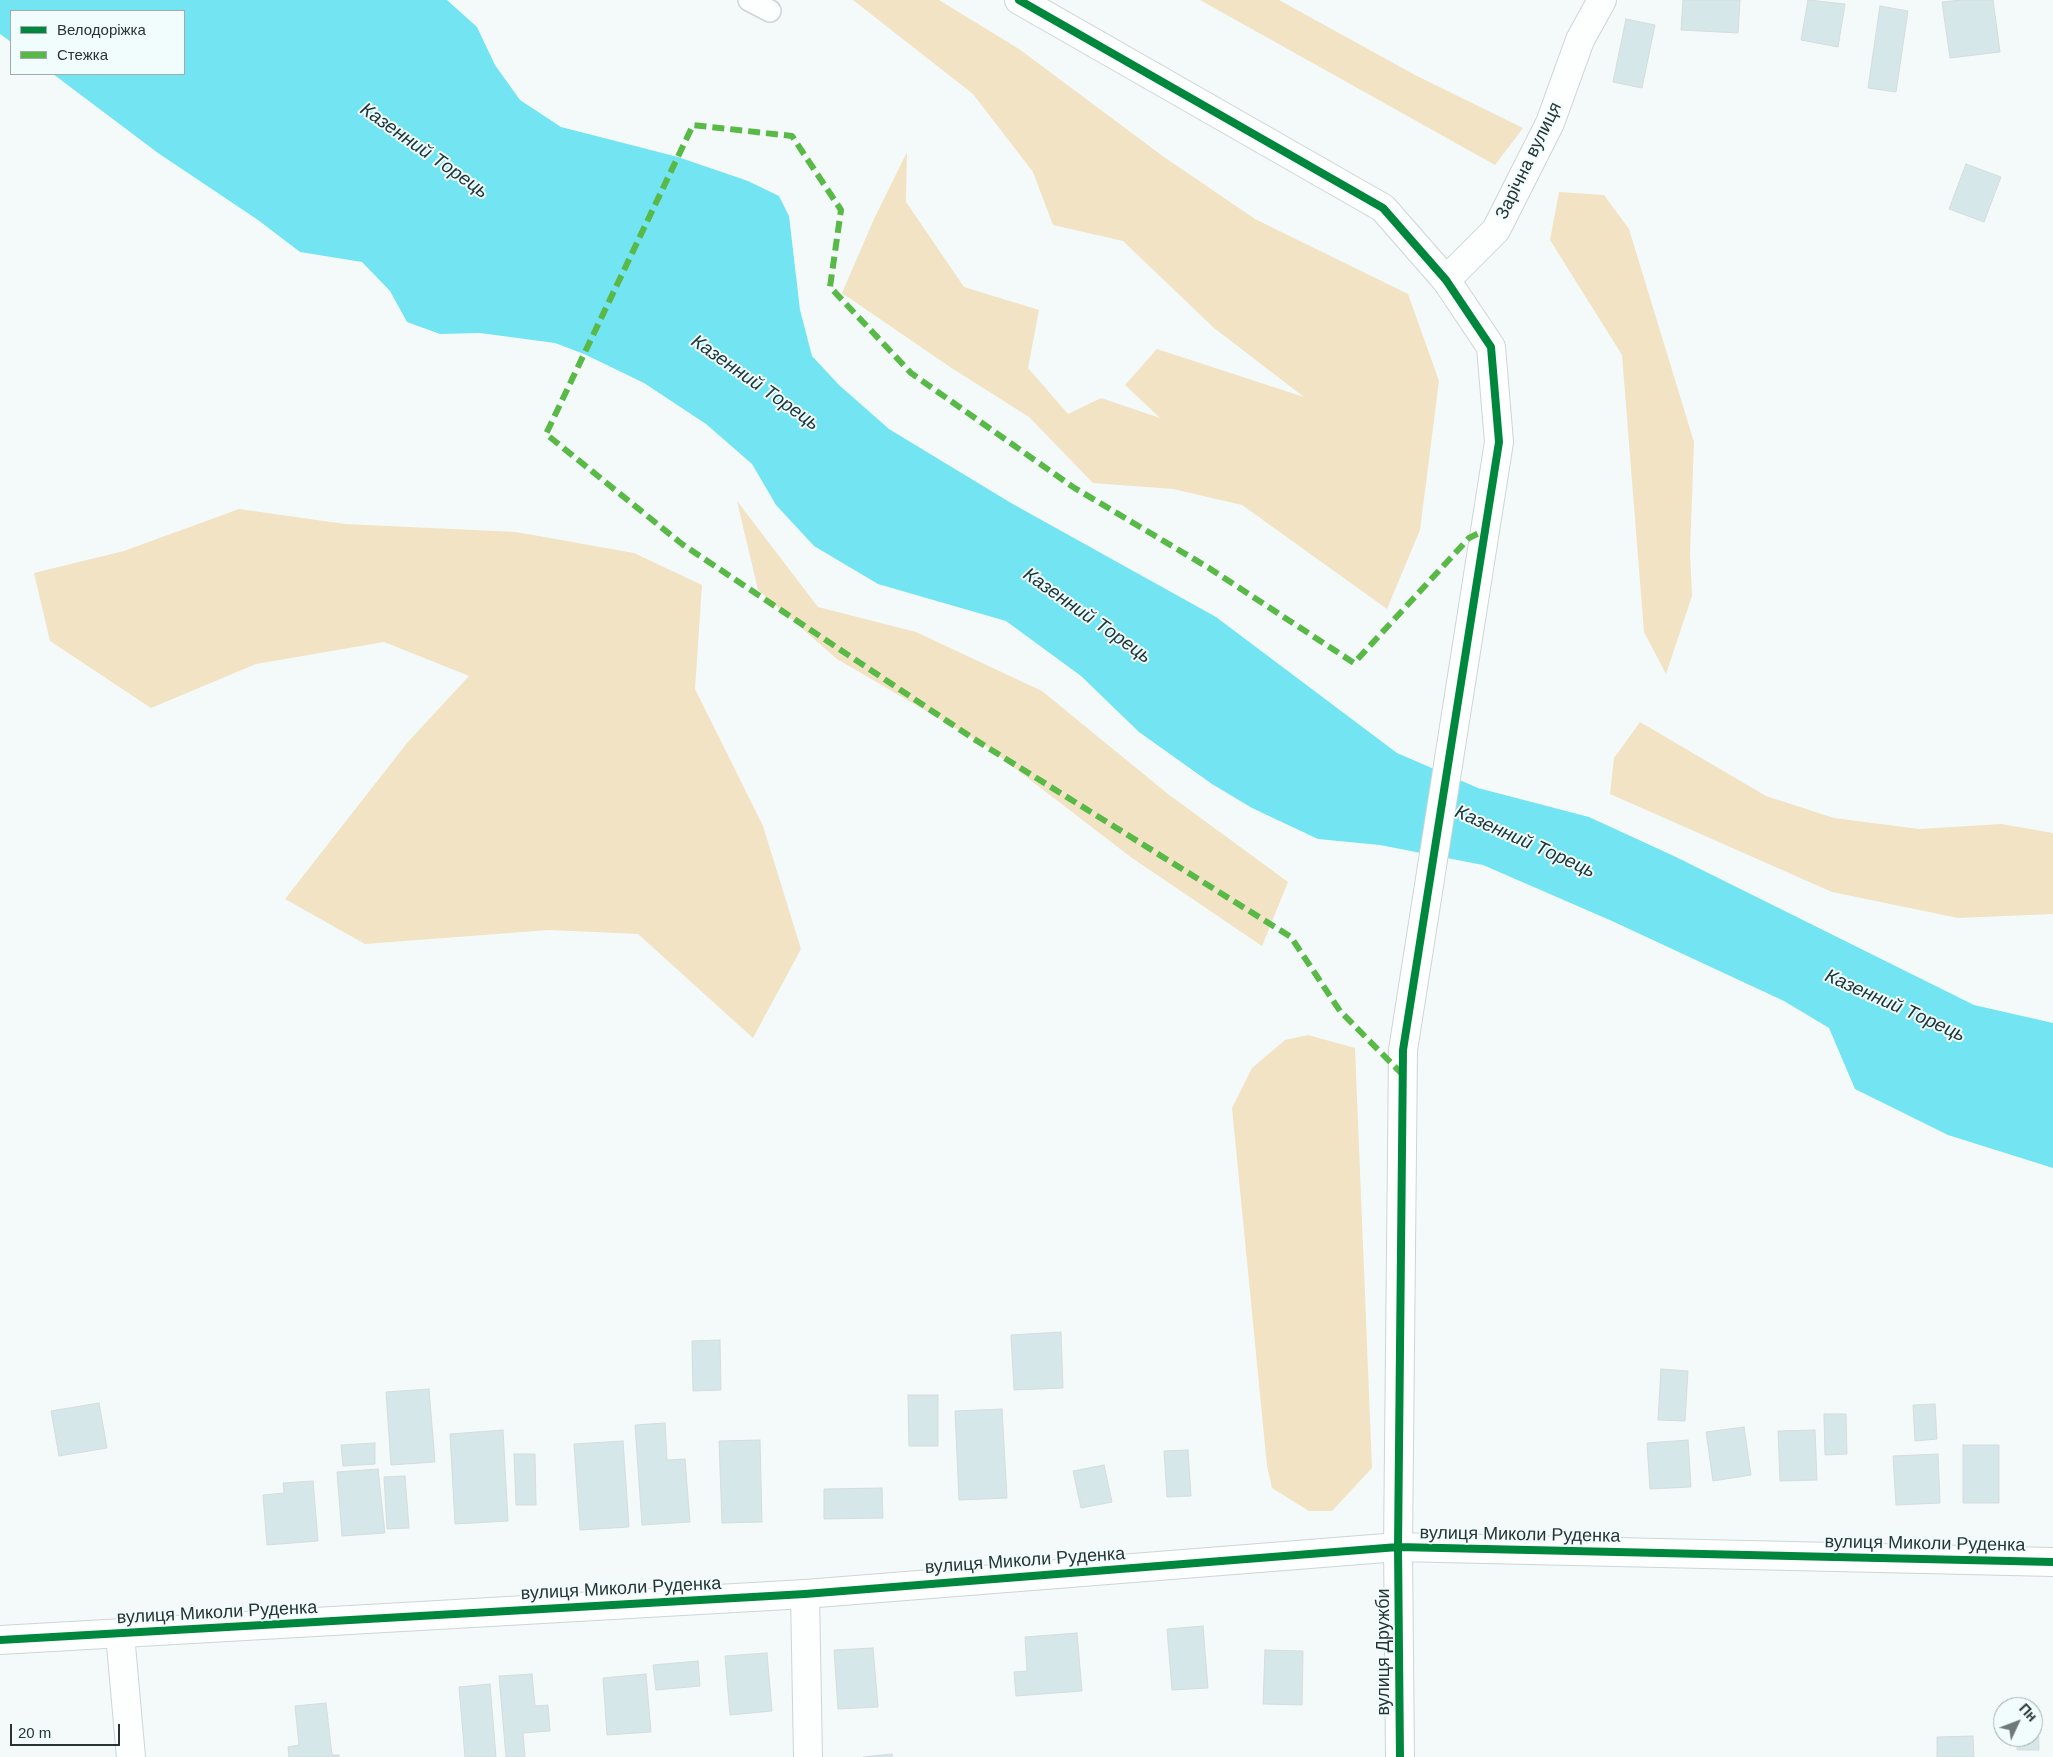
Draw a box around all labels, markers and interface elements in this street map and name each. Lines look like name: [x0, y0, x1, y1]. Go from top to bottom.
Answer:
legend: [10, 10, 185, 75]
text: Велодоріжка: [57, 21, 146, 38]
text: Стежка: [57, 46, 108, 63]
water label: Казенний Торець: [355, 98, 493, 204]
street label: Зарічна вулиця: [1491, 99, 1567, 223]
water label: Казенний Торець: [686, 330, 824, 436]
water label: Казенний Торець: [1018, 563, 1156, 669]
water label: Казенний Торець: [1451, 801, 1599, 883]
water label: Казенний Торець: [1821, 965, 1969, 1047]
street label: вулиця Миколи Руденка: [1419, 1522, 1621, 1548]
street label: вулиця Миколи Руденка: [1824, 1531, 2026, 1557]
street label: вулиця Миколи Руденка: [924, 1543, 1126, 1579]
street label: вулиця Миколи Руденка: [520, 1573, 722, 1605]
street label: вулиця Дружби: [1373, 1588, 1395, 1716]
street label: вулиця Миколи Руденка: [116, 1597, 318, 1629]
north arrow: [1993, 1697, 2043, 1747]
text: Пн: [2016, 1700, 2040, 1725]
scale bar: [12, 1714, 122, 1746]
text: 20 m: [18, 1724, 51, 1741]

